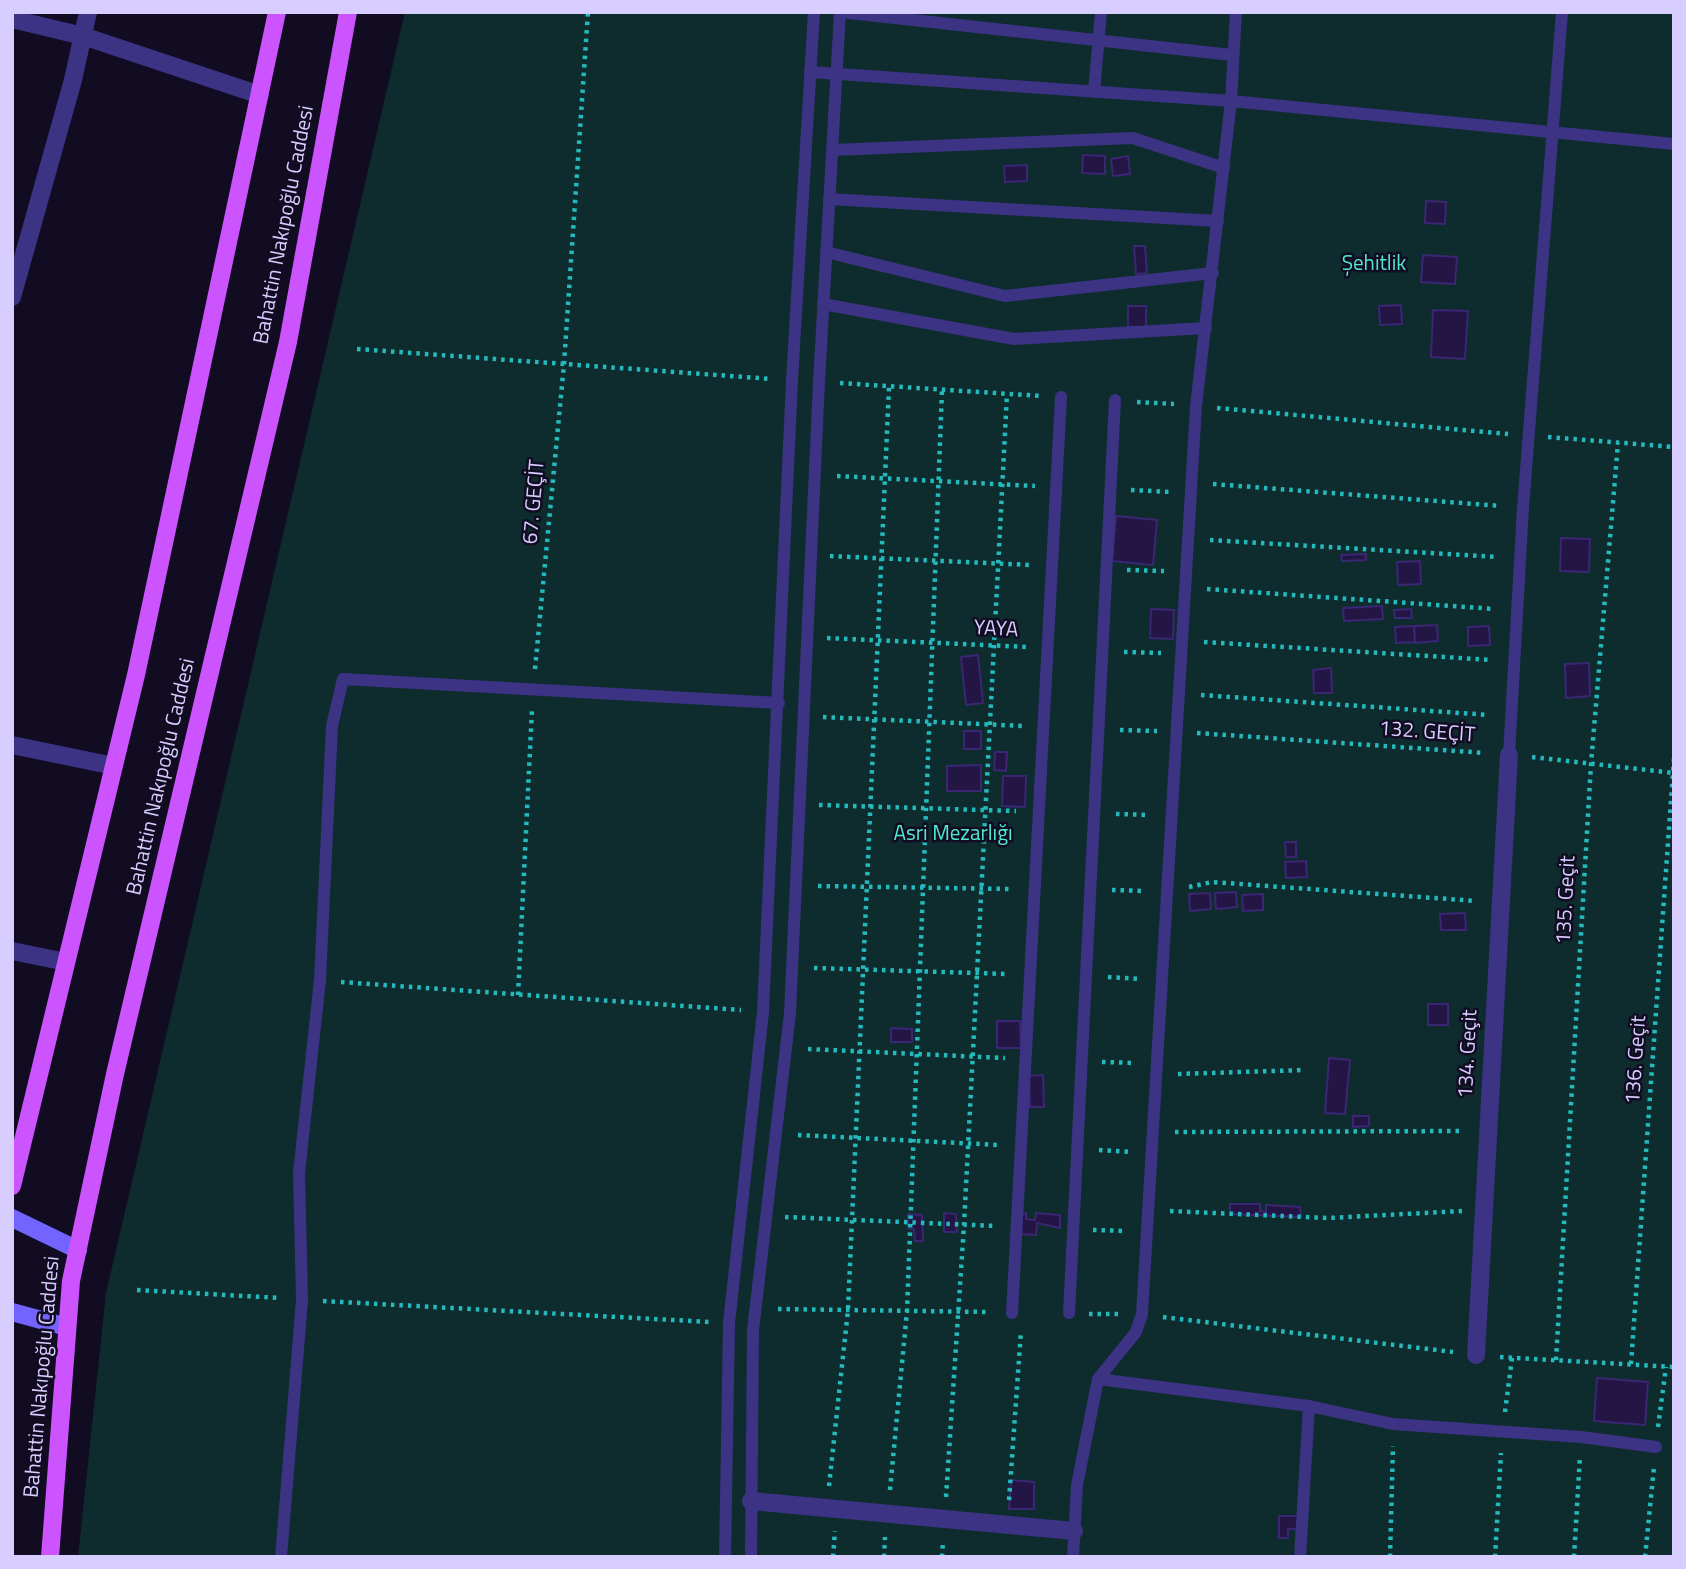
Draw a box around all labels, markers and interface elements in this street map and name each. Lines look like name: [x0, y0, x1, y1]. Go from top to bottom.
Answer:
street label: Bahattin Nakıpoğlu Caddesi: [249, 104, 321, 346]
park label: Şehitlik: [1342, 252, 1406, 278]
street label: 67. GEÇİT: [519, 459, 551, 545]
street label: YAYA: [973, 616, 1019, 644]
street label: Bahattin Nakıpoğlu Caddesi: [122, 656, 202, 898]
street label: 132. GEÇİT: [1378, 717, 1476, 749]
park label: Asri Mezarlığı: [893, 822, 1013, 848]
street label: 135. Geçit: [1552, 855, 1582, 945]
street label: 134. Geçit: [1454, 1009, 1484, 1099]
street label: 136. Geçit: [1621, 1015, 1653, 1105]
street label: Bahattin Nakıpoğlu Caddesi: [20, 1255, 66, 1499]

